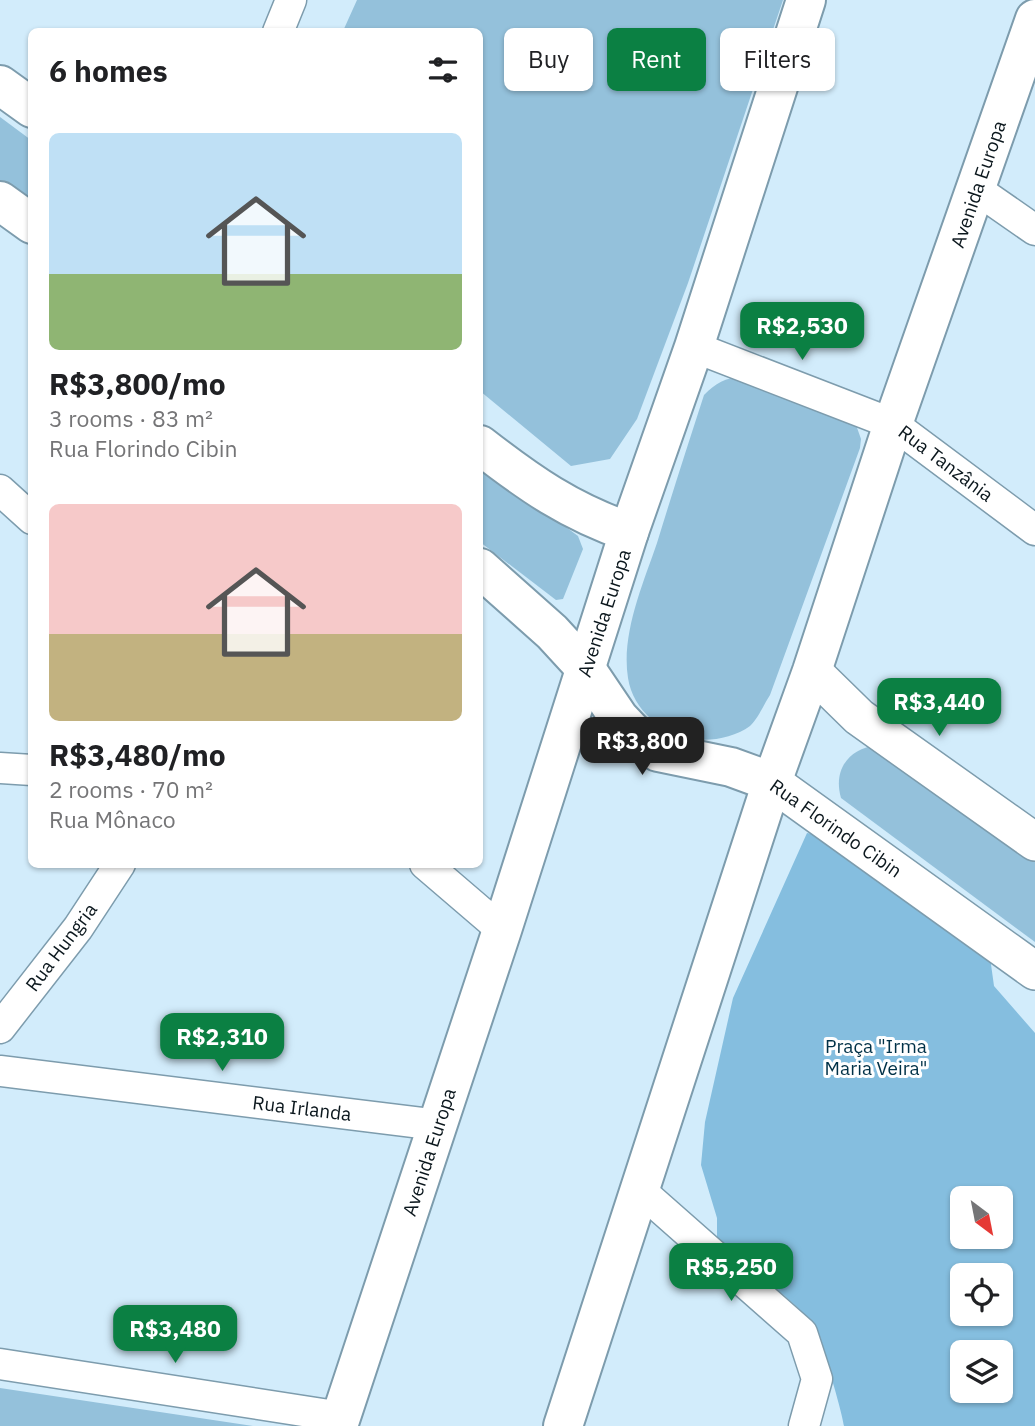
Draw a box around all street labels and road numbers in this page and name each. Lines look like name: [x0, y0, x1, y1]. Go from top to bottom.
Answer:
street label: Avenida Europa: [945, 117, 1011, 251]
street label: Rua Tanzânia: [894, 419, 998, 507]
street label: Avenida Europa: [572, 546, 636, 680]
street label: Rua Florindo Cibin: [765, 773, 907, 883]
street label: Rua Hungria: [20, 898, 102, 996]
street label: Avenida Europa: [397, 1085, 461, 1219]
street label: Rua Irlanda: [251, 1090, 353, 1126]

